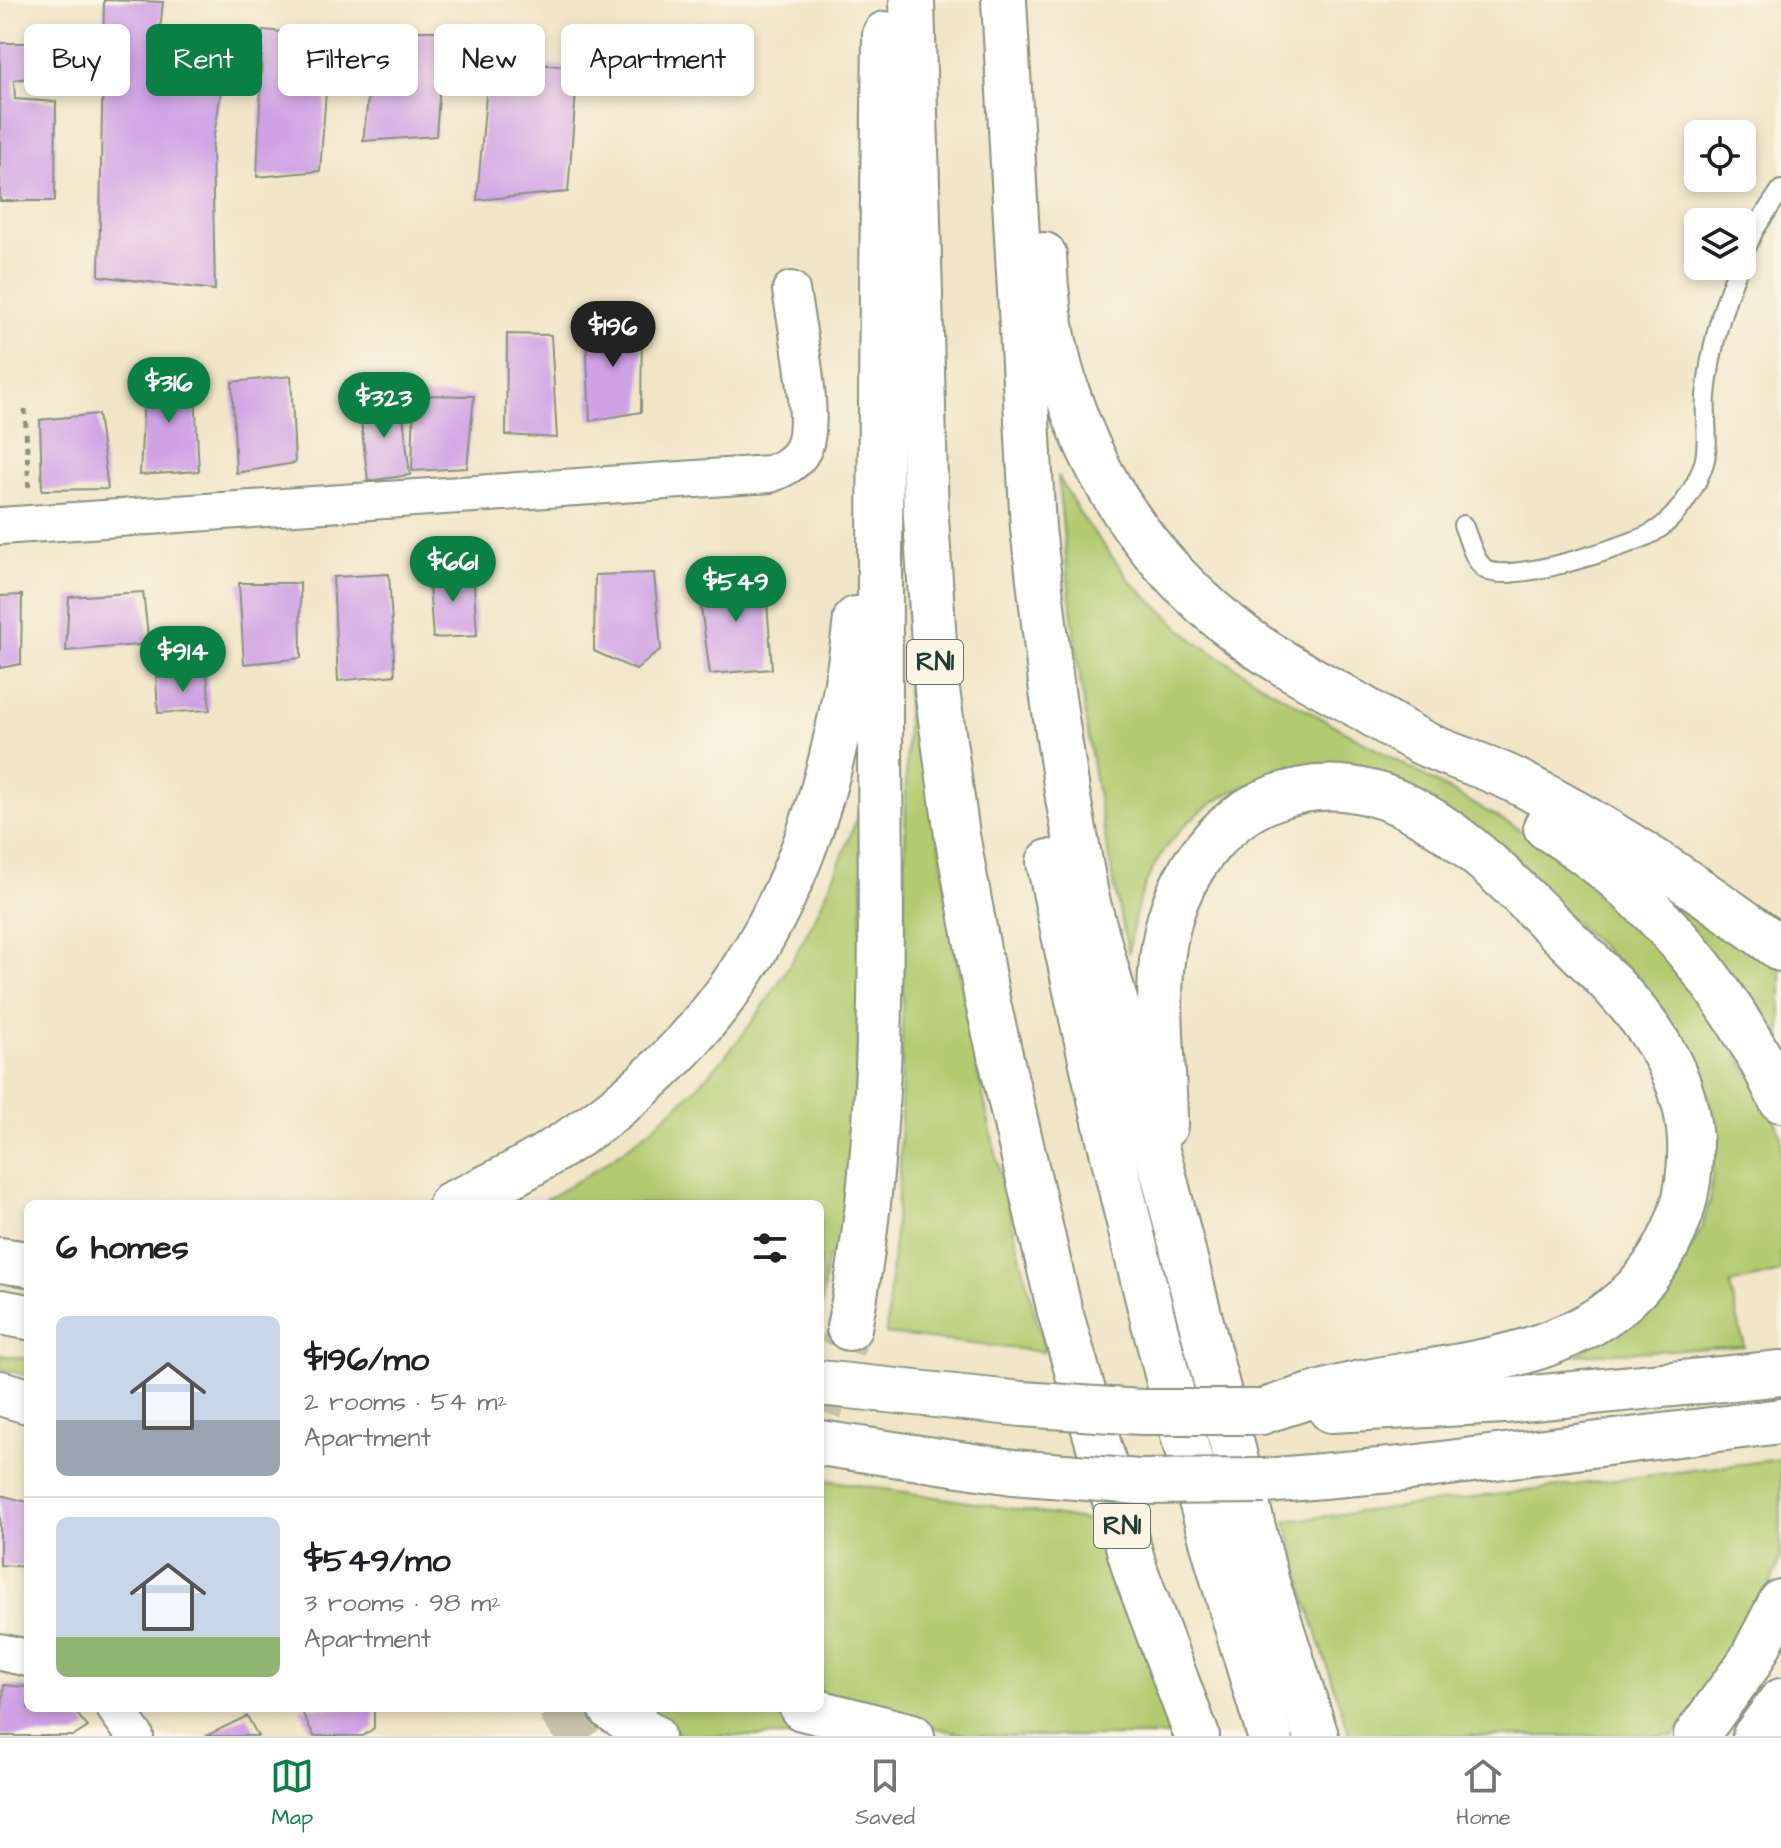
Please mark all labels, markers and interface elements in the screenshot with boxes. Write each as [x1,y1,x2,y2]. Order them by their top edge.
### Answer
chip: Buy [24,24,130,96]
chip: Rent [146,24,262,96]
chip: Filters [278,24,418,96]
chip: New [434,24,545,96]
chip: Apartment [561,24,754,96]
map controls [1684,120,1756,280]
button: locate [1684,120,1756,192]
button: layers [1684,208,1756,280]
pin: $196 [566,301,660,369]
text: $196 [589,309,637,345]
pin: $316 [122,357,216,425]
text: $316 [145,365,193,401]
pin: $323 [337,372,431,440]
text: $323 [356,380,412,416]
pin: $661 [406,536,500,604]
text: $661 [428,544,478,580]
pin: $549 [689,556,783,624]
text: $549 [703,564,769,600]
pin: $914 [136,626,230,694]
text: $914 [158,634,208,670]
road number: RN1 [907,640,963,684]
text: 6 homes [56,1224,189,1272]
icon: filters [748,1226,792,1270]
text: $196/mo [304,1336,429,1384]
icon: home [120,1348,216,1444]
text: 2 rooms · 54 m² [304,1384,507,1420]
text: Apartment [304,1420,431,1456]
road number: RN1 [1094,1504,1150,1548]
text: $549/mo [304,1537,451,1585]
icon: home [120,1549,216,1645]
text: 3 rooms · 98 m² [304,1585,501,1621]
text: Apartment [304,1621,431,1657]
tab: Map [270,1754,314,1833]
tab: Saved [855,1754,915,1833]
tab: Home [1456,1754,1511,1833]

